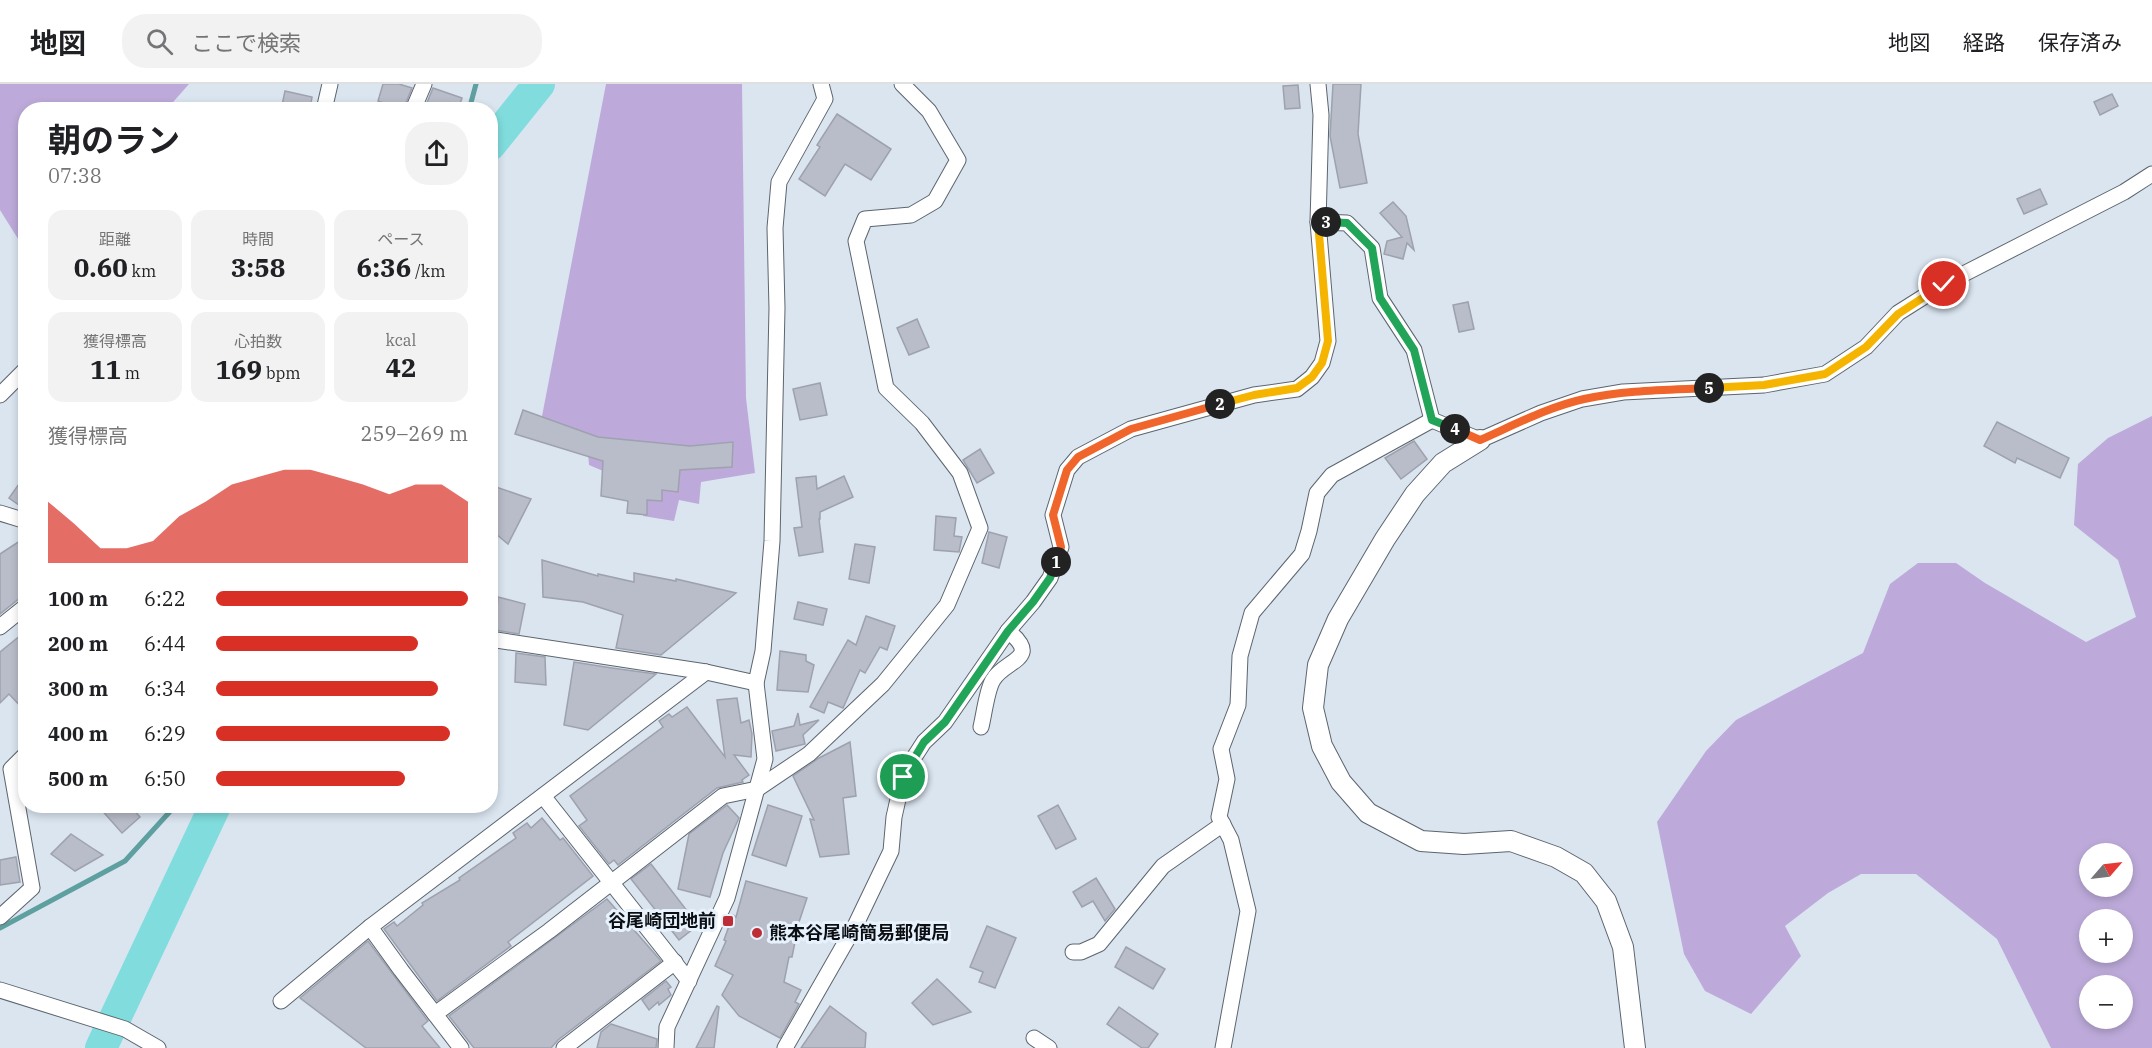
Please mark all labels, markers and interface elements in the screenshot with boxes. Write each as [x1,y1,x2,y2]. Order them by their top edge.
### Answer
search box [122,14,542,68]
text: 地図 [30,24,86,61]
icon: search [143,25,176,58]
text: ここで検索 [191,28,301,57]
text: 地図 [1888,28,1930,56]
text: 経路 [1963,28,2005,56]
text: 保存済み [2038,28,2122,56]
text: 朝のラン [48,118,180,161]
button: share [405,122,468,185]
text: 07:38 [48,162,102,189]
pin: 3 [1311,207,1341,237]
text: 3 [1321,212,1331,232]
text: 距離 [99,229,131,249]
text: 時間 [242,229,274,249]
text: ペース [377,229,425,249]
text: 0.60 [74,250,128,284]
text: 3:58 [231,250,285,284]
text: 6:36 [357,250,411,284]
pin [1918,258,1969,309]
text: km [128,261,156,281]
text: /km [411,261,445,281]
icon: check [1927,267,1960,300]
text: kcal [386,330,416,350]
text: 獲得標高 [83,331,147,351]
text: 心拍数 [234,331,282,351]
text: 42 [385,350,417,384]
text: 11 [90,352,121,386]
text: 169 [215,352,262,386]
text: m [121,363,140,383]
text: bpm [262,363,301,383]
pin: 5 [1694,373,1724,403]
text: 5 [1704,378,1714,398]
pin: 2 [1205,389,1235,419]
text: 2 [1215,394,1225,414]
pin: 4 [1440,414,1470,444]
text: 4 [1450,419,1460,439]
text: 259–269 m [361,420,468,447]
text: 獲得標高 [48,422,128,449]
pin: 1 [1041,547,1071,577]
text: 1 [1051,552,1061,572]
text: 100 m [48,585,108,612]
text: 6:22 [144,585,186,612]
text: 200 m [48,630,108,657]
text: 6:44 [144,630,186,657]
text: 300 m [48,675,108,702]
text: 6:34 [144,675,186,702]
text: 400 m [48,720,108,747]
text: 6:29 [144,720,186,747]
pin [877,751,928,802]
icon: arrive [886,760,919,793]
text: 500 m [48,765,108,792]
text: 6:50 [144,765,186,792]
north arrow [2079,843,2133,897]
map controls [2079,843,2133,1029]
place label: 谷尾崎団地前 [608,909,716,932]
button: + [2079,909,2133,963]
marker: 谷尾崎団地前 [721,914,735,928]
place label: 熊本谷尾崎簡易郵便局 [769,921,949,944]
marker: 熊本谷尾崎簡易郵便局 [750,926,764,940]
button: − [2079,975,2133,1029]

